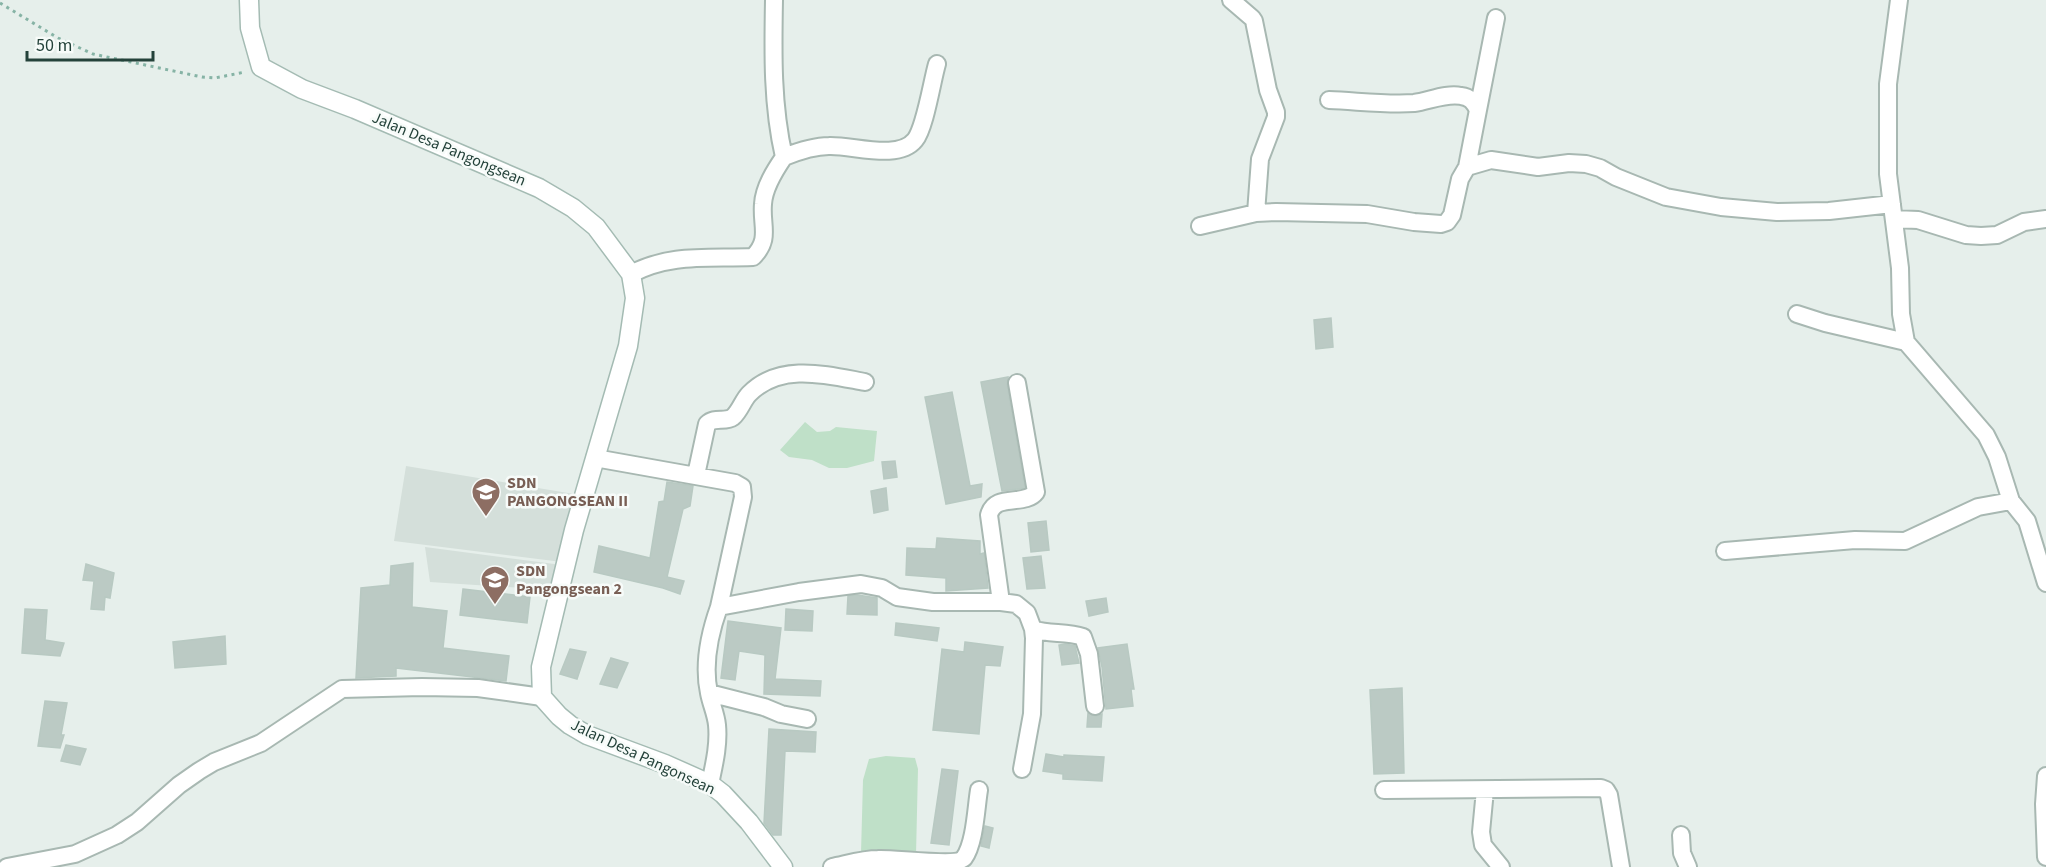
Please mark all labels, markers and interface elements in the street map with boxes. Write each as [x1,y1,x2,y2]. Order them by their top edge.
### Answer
scale bar [27,24,153,62]
text: 50 m [36,33,72,58]
street label: Jalan Desa Pangongsean [369,107,529,191]
place label: SDN PANGONGSEAN II [507,472,628,512]
school or university icon: SDN PANGONGSEAN II [470,476,502,518]
place label: SDN Pangongsean 2 [516,560,622,600]
school or university icon: SDN Pangongsean 2 [479,564,511,606]
street label: Jalan Desa Pangonsean [567,714,719,800]

